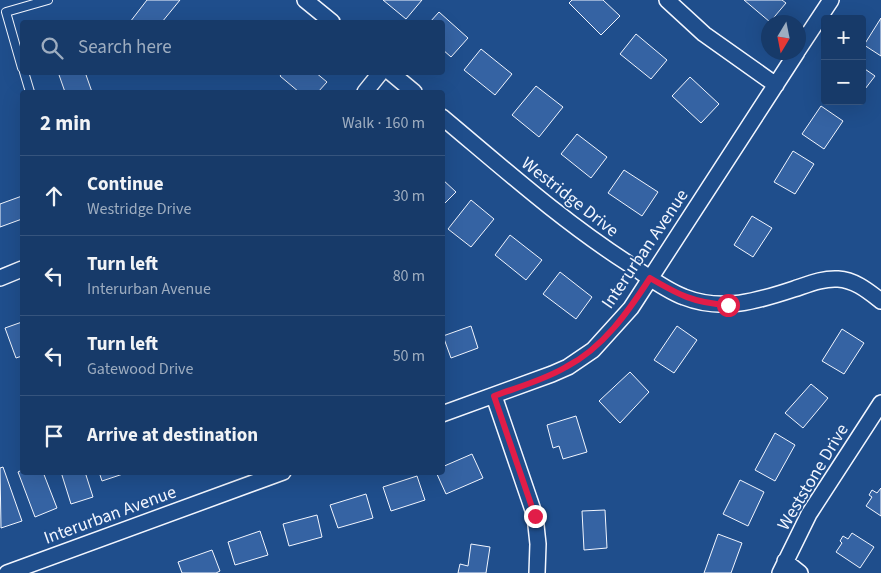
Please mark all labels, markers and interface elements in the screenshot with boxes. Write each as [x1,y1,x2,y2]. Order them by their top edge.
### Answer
north arrow [761,15,806,60]
map controls [821,15,866,105]
button: + [821,15,866,60]
search box [20,20,445,75]
icon: search [38,34,66,62]
text: Search here [78,34,172,61]
button: − [821,60,866,105]
text: 2 min [40,108,91,138]
text: Walk · 160 m [342,112,425,134]
street label: Westridge Drive [516,151,624,243]
text: Continue [87,171,164,198]
icon: ahead [40,182,68,210]
street label: Interurban Avenue [596,184,694,314]
text: 30 m [393,185,425,207]
text: Westridge Drive [87,198,191,220]
text: Turn left [87,251,158,278]
icon: left [40,262,68,290]
text: 80 m [393,265,425,287]
text: Interurban Avenue [87,278,211,300]
route start [717,294,740,317]
text: Turn left [87,331,158,358]
icon: left [40,342,68,370]
text: 50 m [393,345,425,367]
text: Gatewood Drive [87,358,193,380]
street label: Weststone Drive [771,419,855,535]
icon: arrive [40,422,68,450]
text: Arrive at destination [87,422,258,449]
street label: Interurban Avenue [40,479,180,551]
route end [524,505,547,528]

